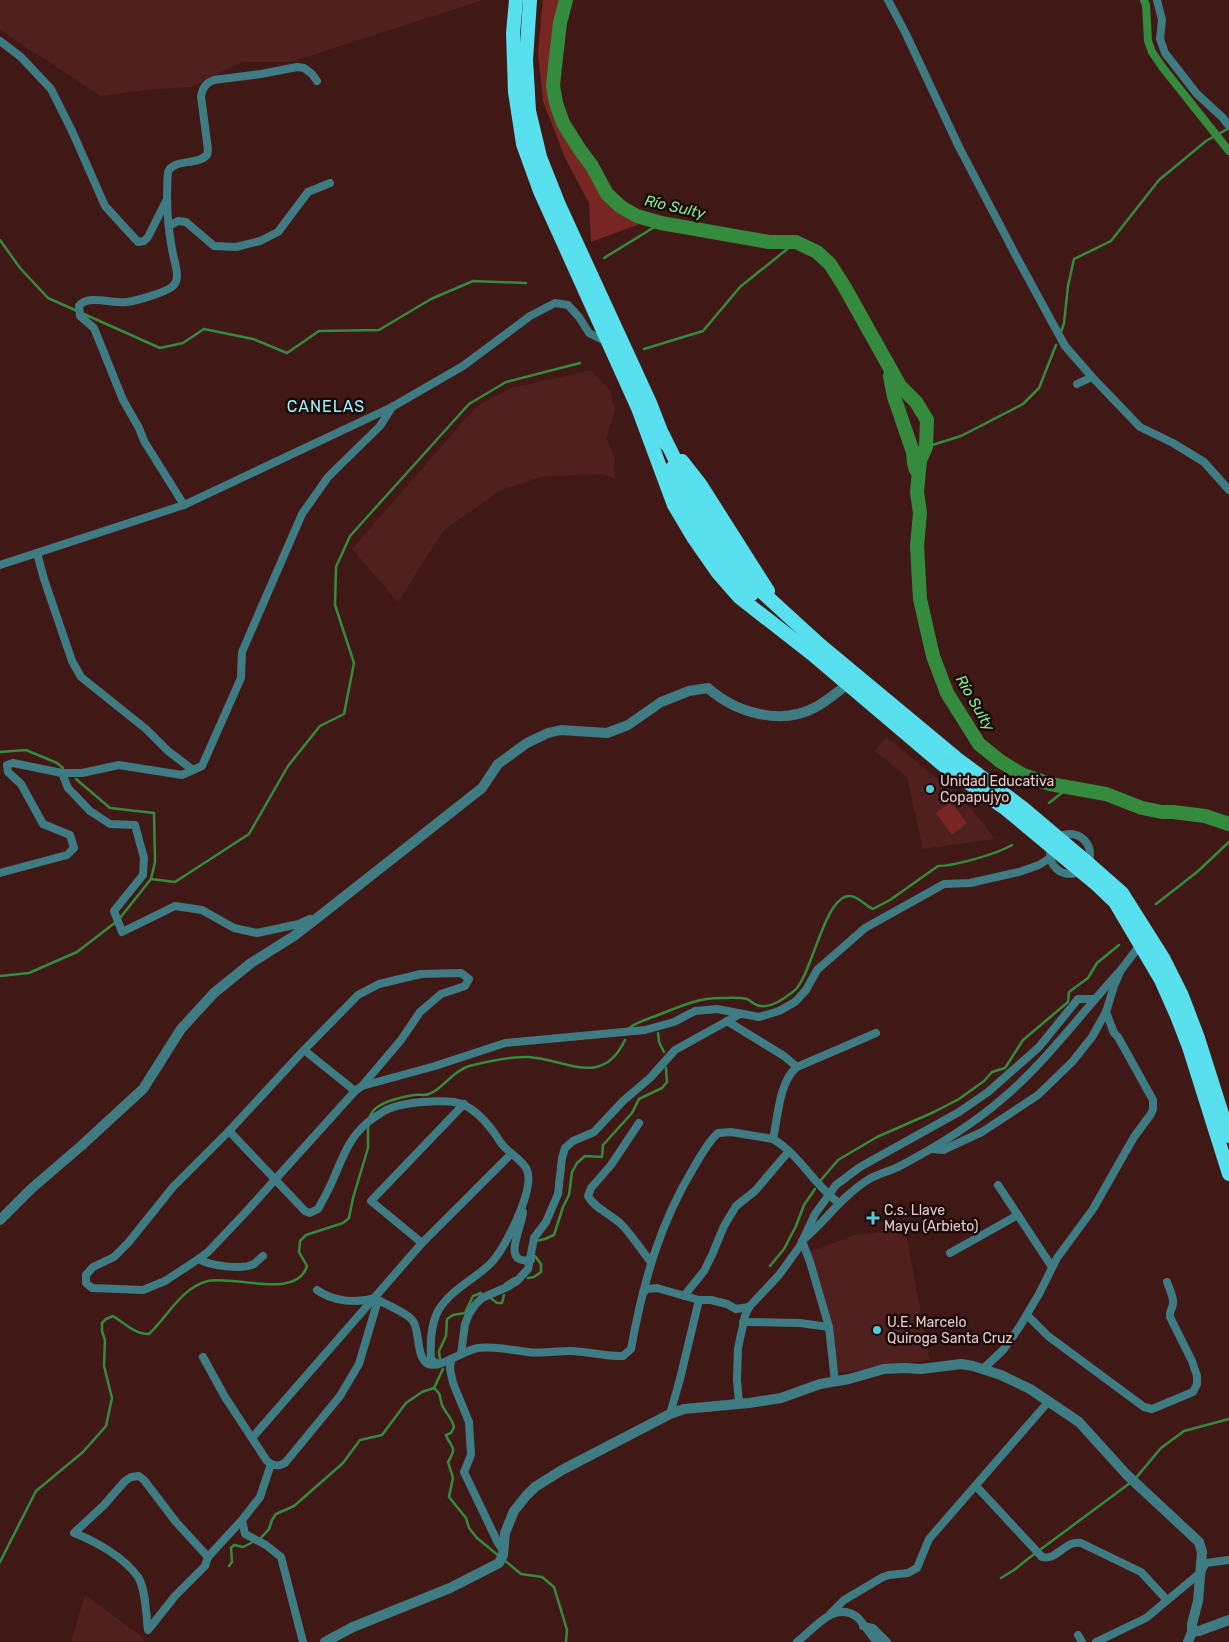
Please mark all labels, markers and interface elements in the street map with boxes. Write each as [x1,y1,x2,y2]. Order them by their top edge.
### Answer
water label: Río Sulty [643,191,708,223]
district label: CANELAS [287,397,365,416]
water label: Río Sulty [952,672,999,735]
place label: Unidad Educativa Copapujyo [940,773,1054,806]
marker: Unidad Educativa Copapujyo [924,783,936,795]
place label: C.s. Llave Mayu (Arbieto) [884,1202,978,1235]
marker: C.s. Llave Mayu (Arbieto) [866,1211,880,1225]
place label: U.E. Marcelo Quiroga Santa Cruz [887,1314,1013,1347]
marker: U.E. Marcelo Quiroga Santa Cruz [871,1324,883,1336]

